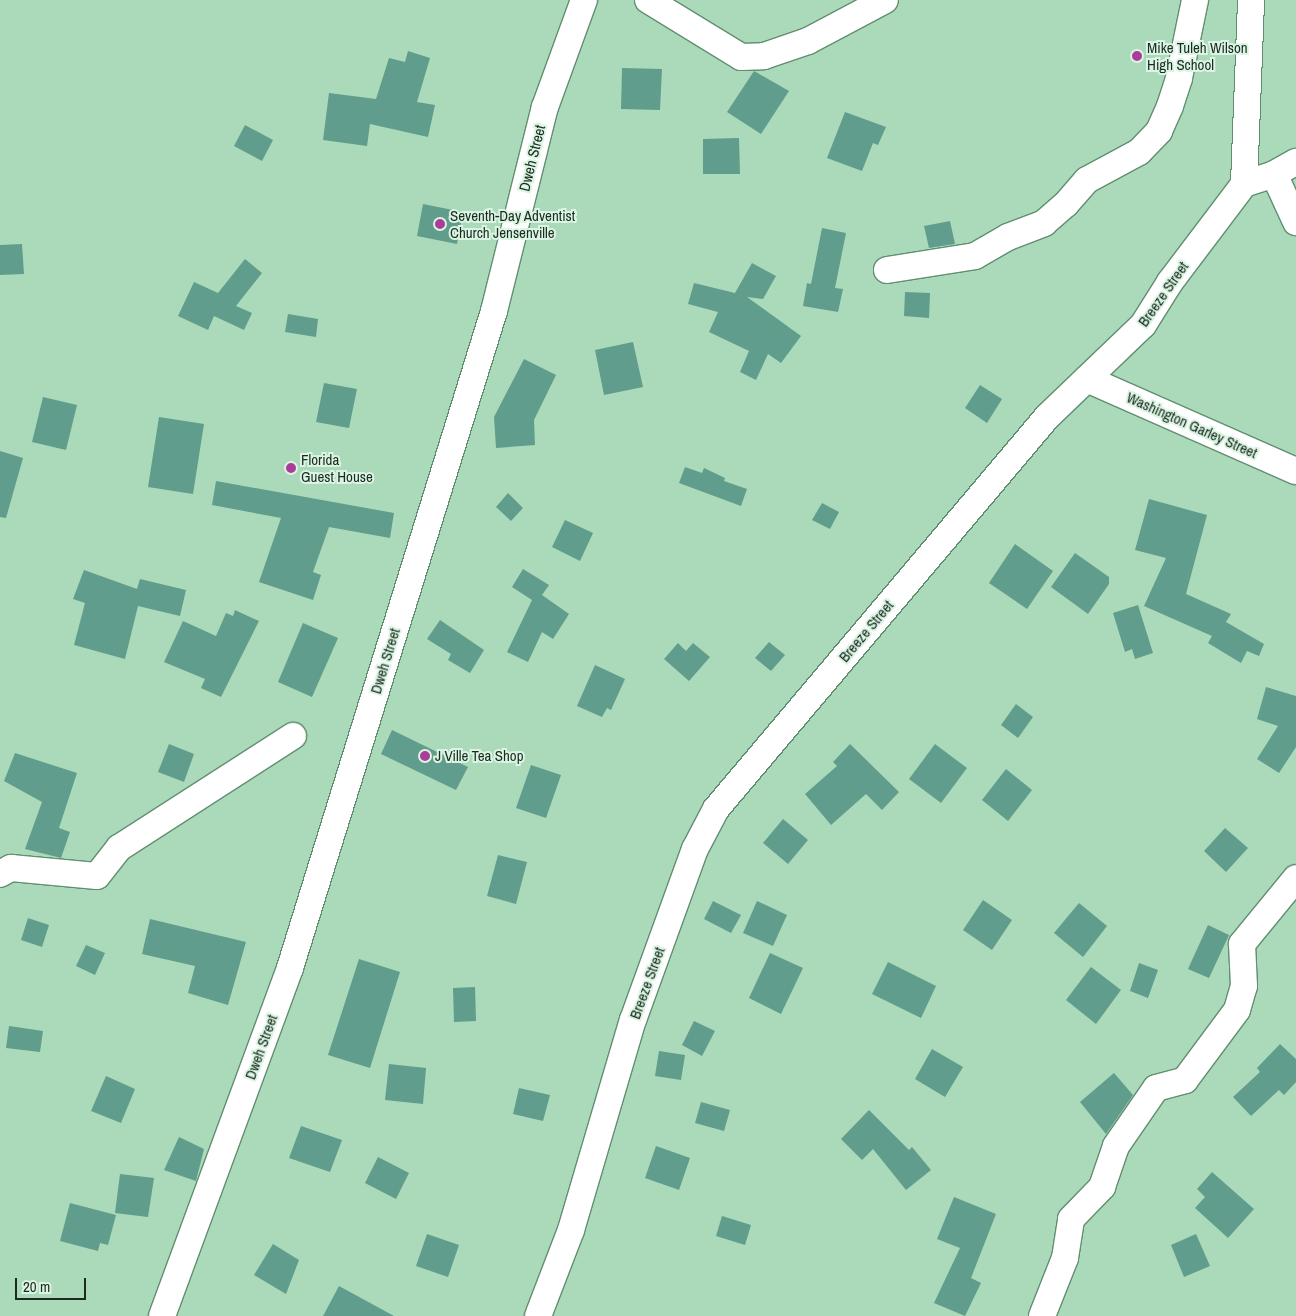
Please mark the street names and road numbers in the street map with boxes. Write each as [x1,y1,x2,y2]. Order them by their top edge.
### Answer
street label: Dweh Street [515,123,549,193]
street label: Breeze Street [1134,258,1192,330]
street label: Washington Garley Street [1124,388,1260,462]
street label: Breeze Street [835,596,897,666]
street label: Dweh Street [366,626,404,696]
street label: Breeze Street [626,945,668,1021]
street label: Dweh Street [241,1012,281,1082]

